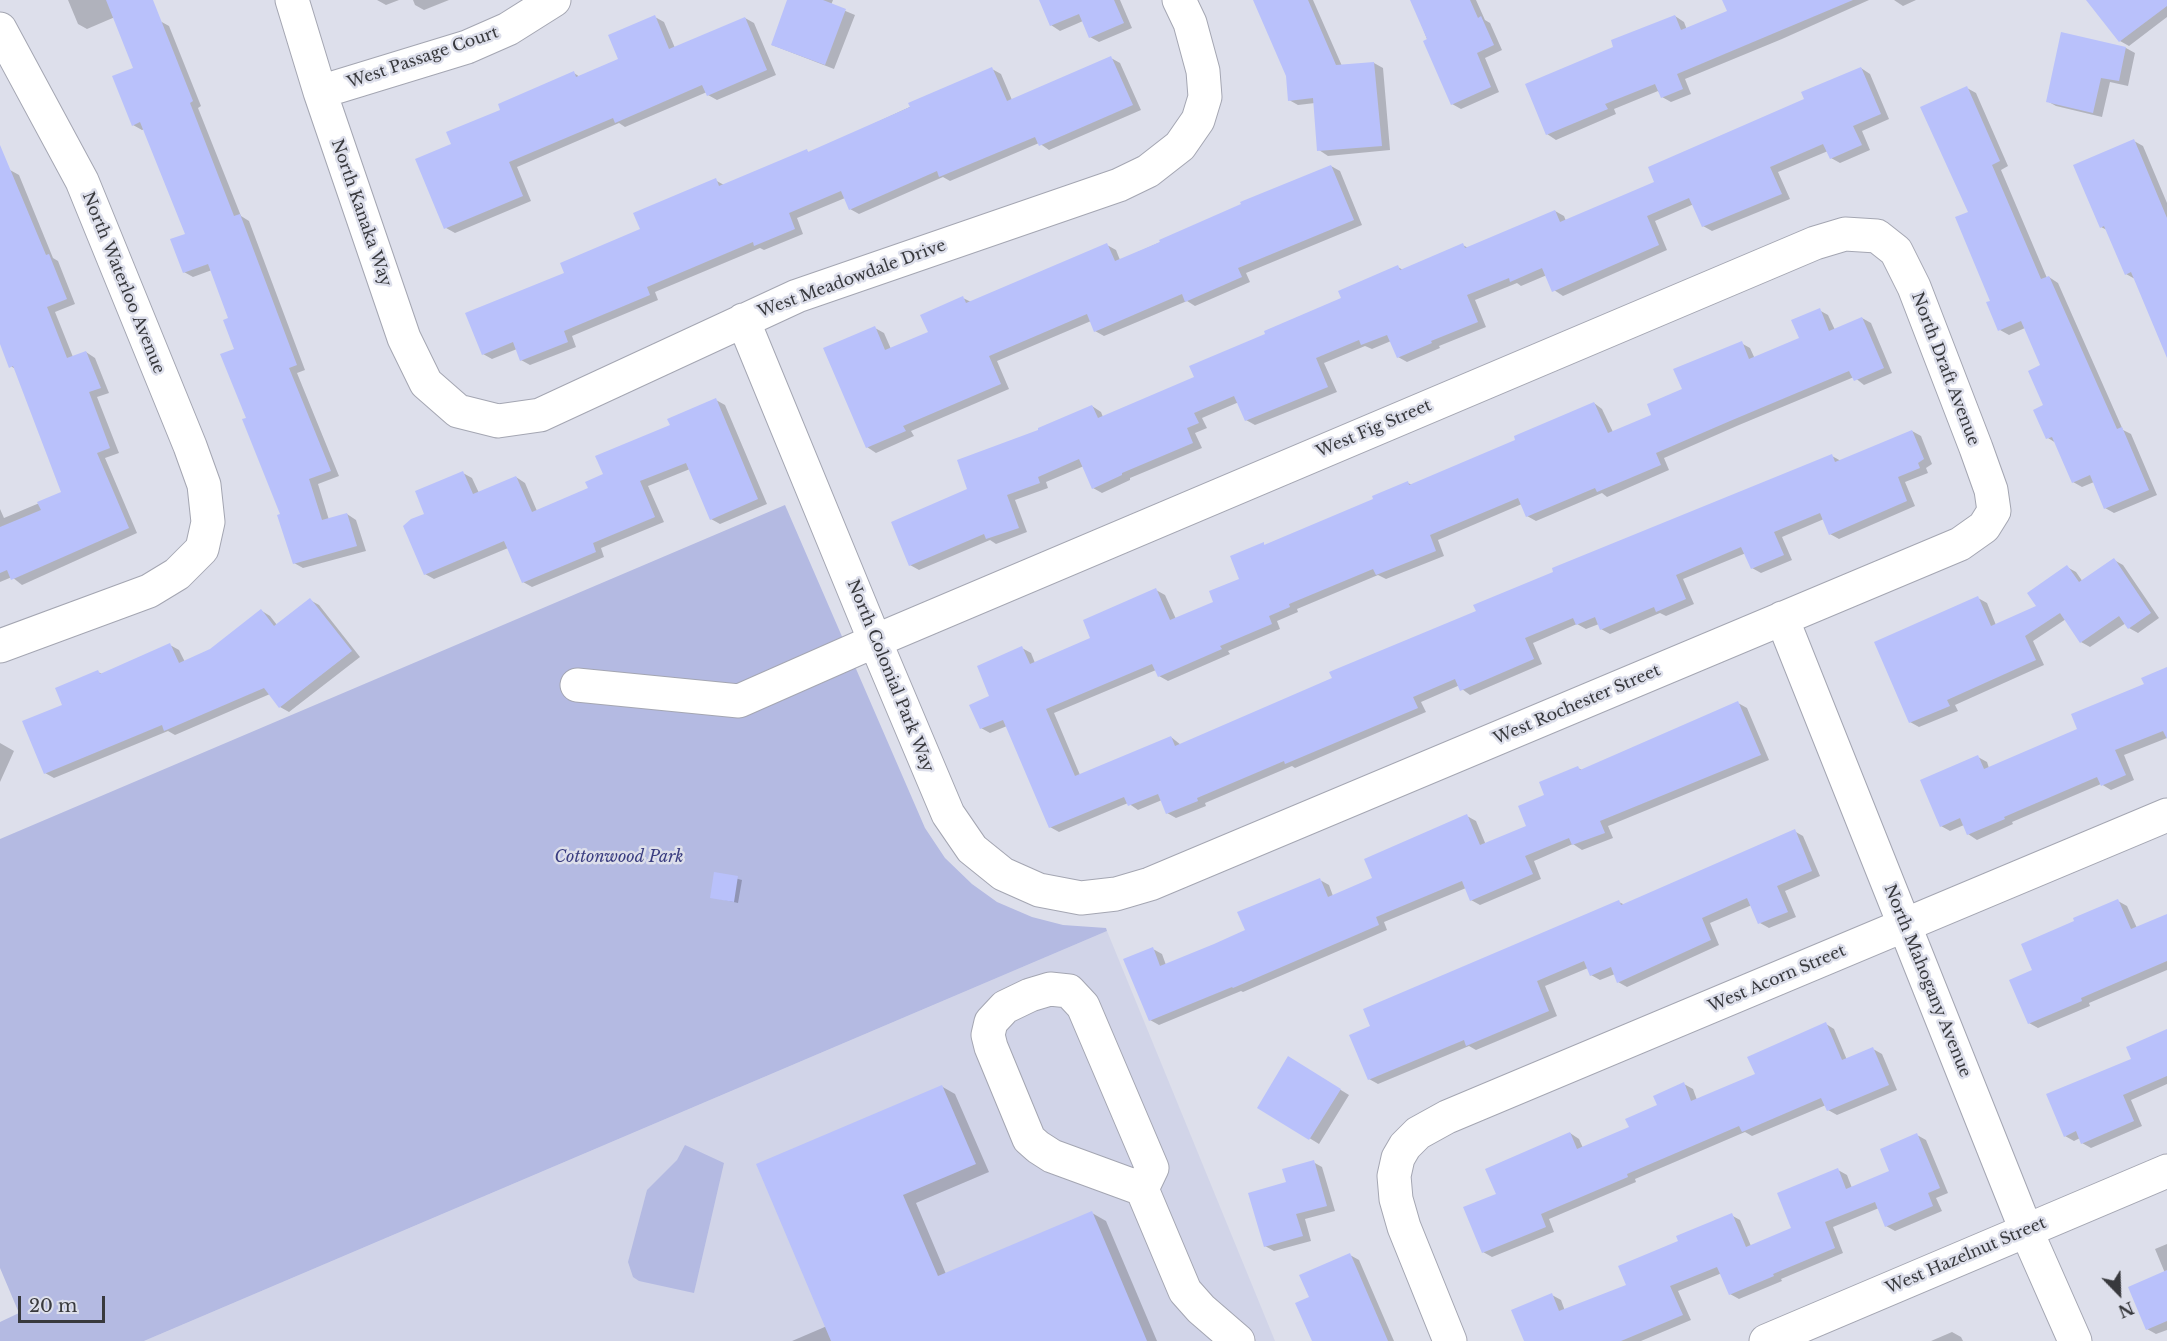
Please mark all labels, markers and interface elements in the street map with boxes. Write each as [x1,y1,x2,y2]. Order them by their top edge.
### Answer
street label: West Passage Court [345,23,501,93]
street label: North Kanaka Way [327,137,395,289]
street label: North Waterloo Avenue [78,189,168,377]
street label: West Meadowdale Drive [755,236,949,322]
street label: North Draft Avenue [1907,290,1983,448]
street label: West Fig Street [1314,396,1434,462]
street label: North Colonial Park Way [843,577,937,775]
street label: West Rochester Street [1491,661,1663,749]
park label: Cottonwood Park [554,847,684,867]
street label: North Mahogany Avenue [1879,882,1975,1080]
street label: West Acorn Street [1706,941,1848,1017]
street label: West Hazelnut Street [1883,1214,2049,1298]
north arrow [2089,1263,2149,1323]
scale bar [21,1284,108,1322]
text: 20 m [29,1295,77,1317]
text: N [2115,1297,2137,1322]

